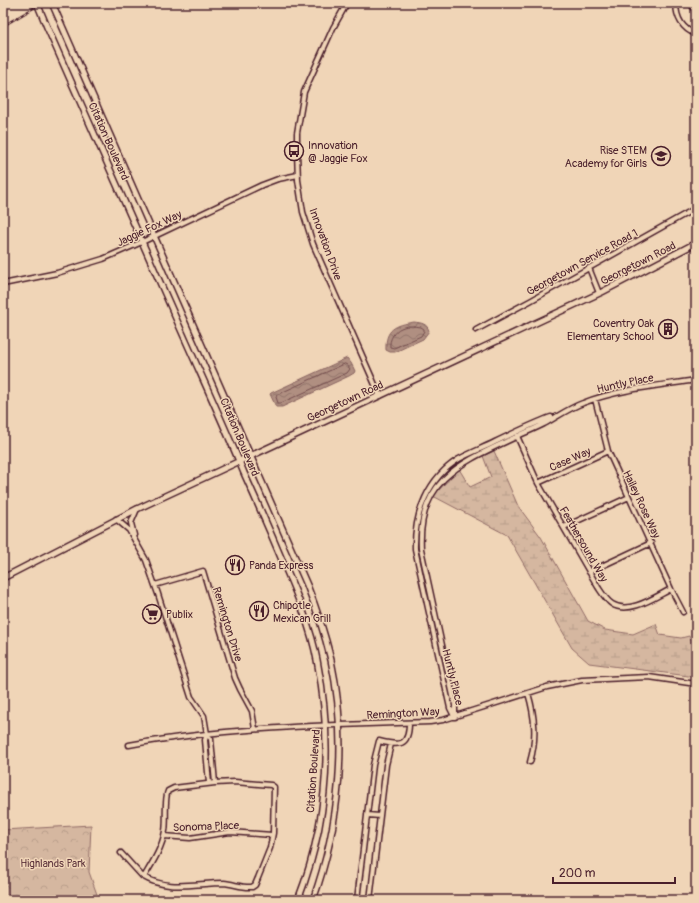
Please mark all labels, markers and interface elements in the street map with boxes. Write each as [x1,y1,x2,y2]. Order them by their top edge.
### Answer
street label: Citation Boulevard [86,100,131,182]
place label: Innovation @ Jaggie Fox [308,139,368,165]
bus stop icon: Innovation @ Jaggie Fox [283,140,305,162]
place label: Rise STEM Academy for Girls [565,144,647,170]
school or university icon: Rise STEM Academy for Girls [650,145,672,167]
street label: Innovation Drive [306,206,345,283]
street label: Jaggie Fox Way [115,208,184,249]
street label: Georgetown Service Road 1 [524,226,640,298]
street label: Georgetown Road [598,239,678,288]
place label: Coventry Oak Elementary School [567,317,654,343]
building icon: Coventry Oak Elementary School [657,318,679,340]
street label: Huntly Place [596,371,655,396]
street label: Georgetown Road [305,378,385,425]
street label: Citation Boulevard [217,396,262,478]
street label: Case Way [548,444,593,474]
street label: Hailey Rose Way [620,468,663,540]
street label: Feathersound Way [557,504,611,585]
restaurant icon: Panda Express [224,554,246,576]
place label: Panda Express [249,559,313,572]
street label: Remington Drive [210,585,245,664]
place label: Chipotle Mexican Grill [273,599,331,625]
restaurant icon: Chipotle Mexican Grill [248,600,270,622]
supermarket icon: Publix [141,603,163,625]
place label: Publix [166,608,193,621]
street label: Huntly Place [439,648,466,707]
street label: Remington Way [366,705,440,722]
street label: Citation Boulevard [304,729,323,813]
street label: Sonoma Place [173,819,240,834]
park label: Highlands Park [20,857,86,870]
scale bar [553,859,675,885]
text: 200 m [559,866,596,881]

